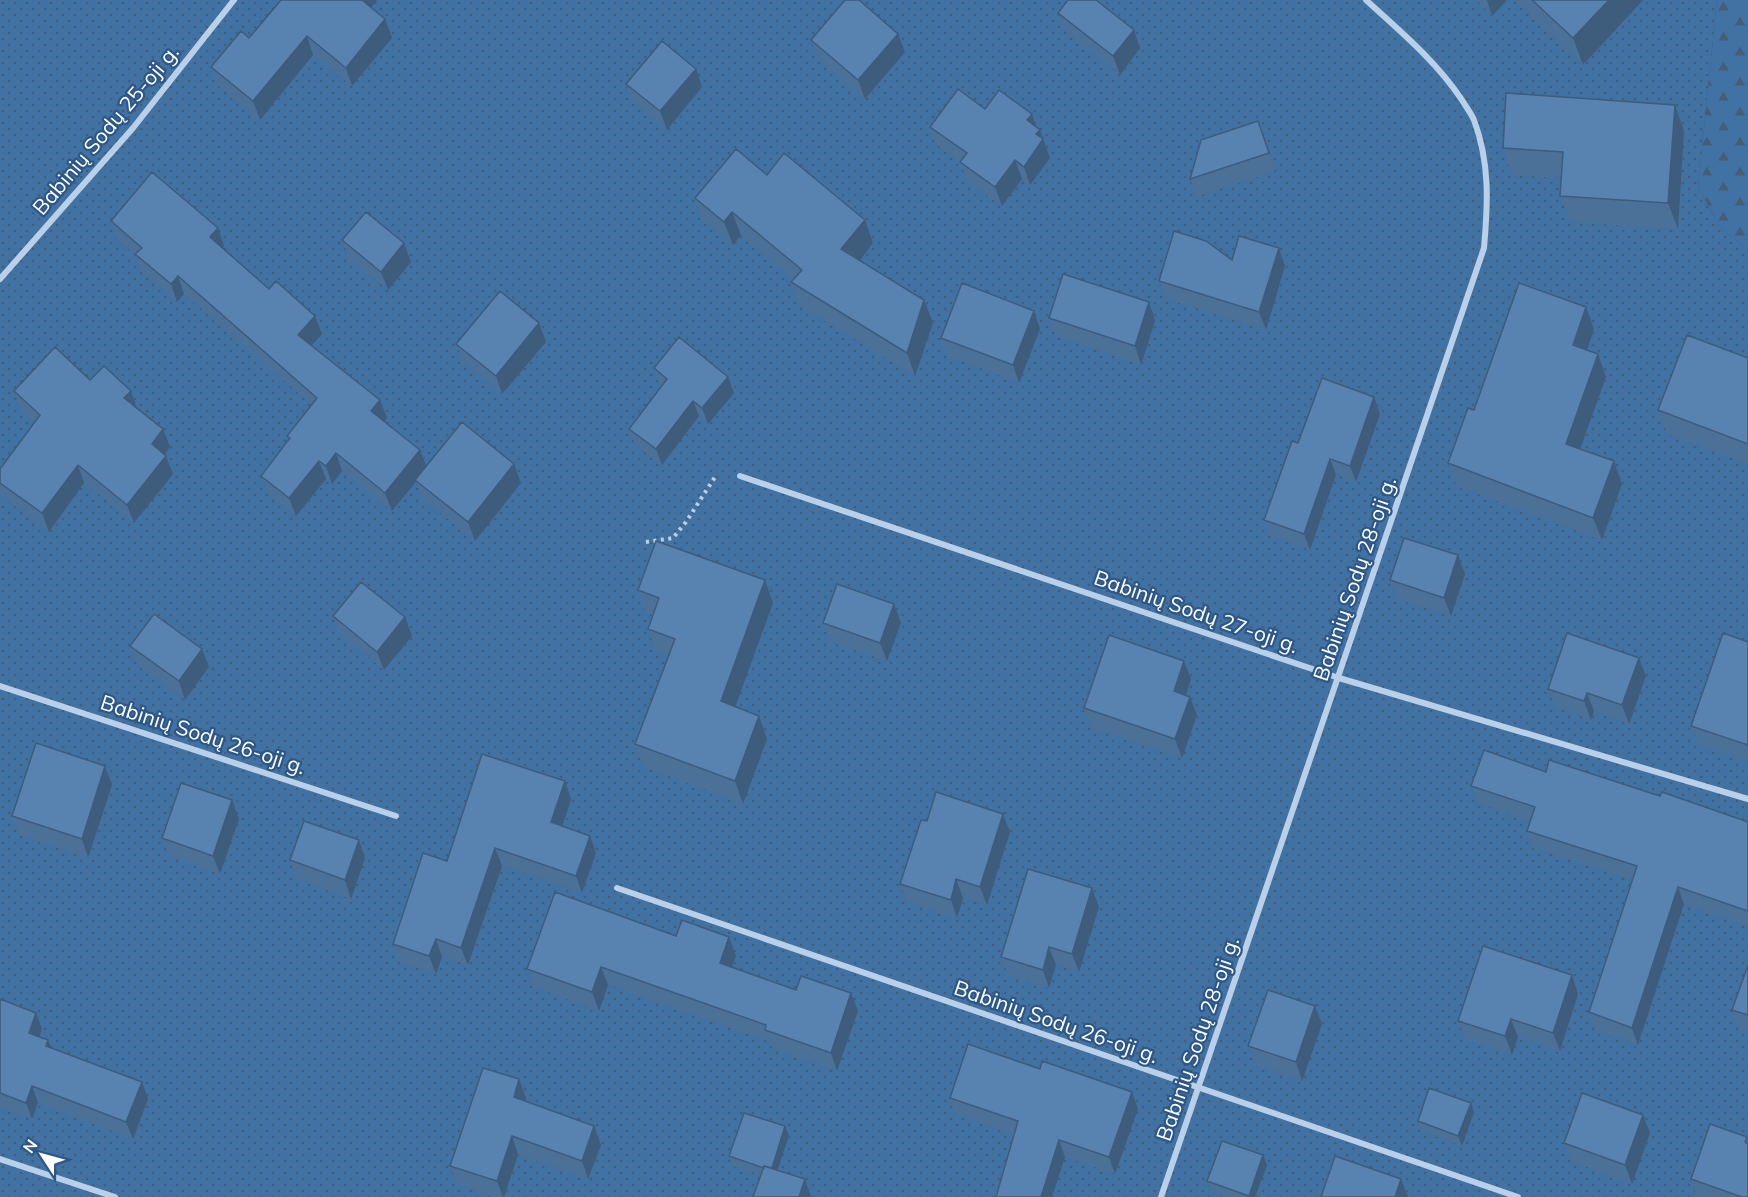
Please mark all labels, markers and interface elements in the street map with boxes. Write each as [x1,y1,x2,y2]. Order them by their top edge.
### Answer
street label: Babinių Sodų 25-oji g. [26,39,184,220]
street label: Babinių Sodų 28-oji g. [1307,473,1401,684]
street label: Babinių Sodų 27-oji g. [1091,564,1302,658]
street label: Babinių Sodų 26-oji g. [97,689,309,779]
street label: Babinių Sodų 28-oji g. [1150,933,1244,1144]
street label: Babinių Sodų 26-oji g. [951,974,1162,1068]
north arrow [12,1125,72,1185]
text: N [18,1135,42,1157]

